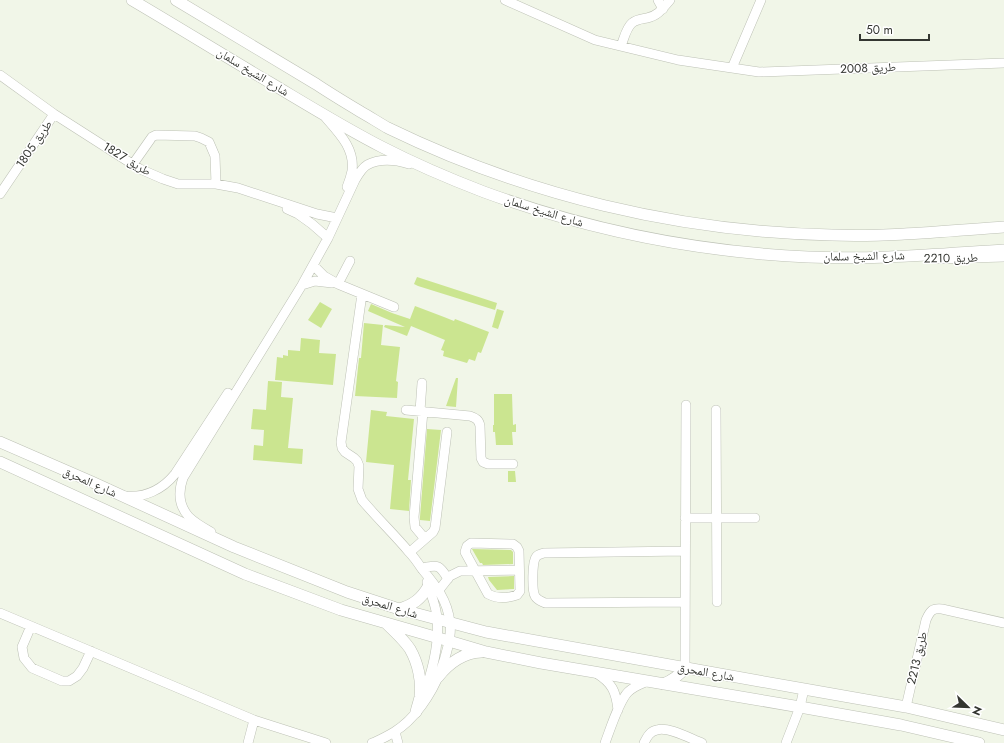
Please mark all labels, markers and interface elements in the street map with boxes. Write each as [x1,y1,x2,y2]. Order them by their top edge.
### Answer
scale bar [860,16,929,42]
text: 50 m [866,21,893,39]
street label: شارع الشيخ سلمان [213,43,293,101]
street label: طريق 2008 [840,58,896,78]
street label: طريق 1805 [11,116,57,171]
street label: طريق 1827 [100,138,155,180]
street label: شارع الشيخ سلمان [502,190,586,232]
street label: شارع الشيخ سلمان [823,246,905,266]
street label: طريق 2210 [924,249,978,267]
street label: شارع المحرق [60,462,120,502]
street label: شارع المحرق [360,589,420,623]
street label: طريق 2213 [902,630,932,686]
street label: شارع المحرق [676,658,736,686]
north arrow [948,687,988,727]
text: N [968,704,986,718]

